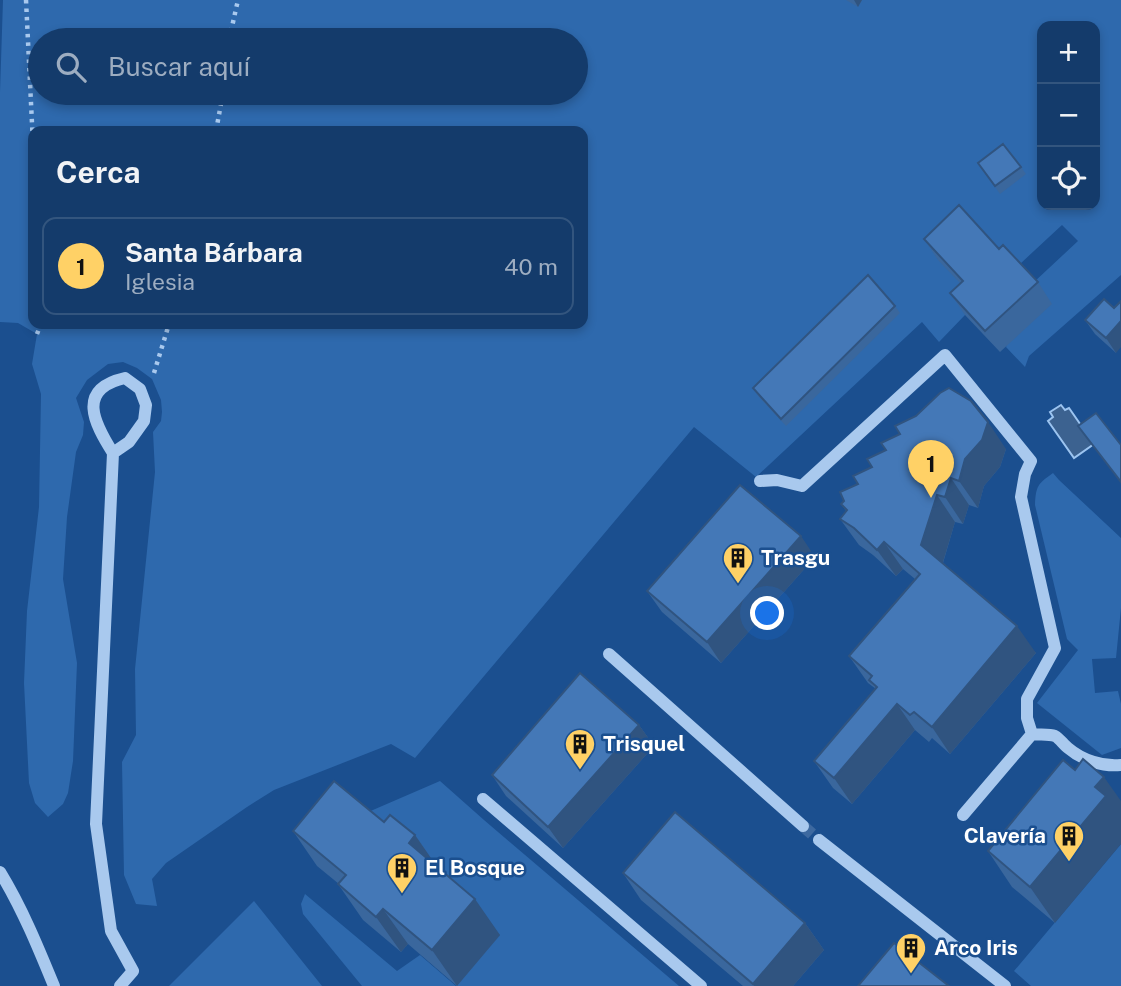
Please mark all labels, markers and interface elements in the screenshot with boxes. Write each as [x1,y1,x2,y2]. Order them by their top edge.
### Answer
map controls [1037,21,1100,210]
button: + [1037,21,1100,84]
search box [28,28,588,105]
icon: search [52,48,90,86]
text: Buscar aquí [108,51,250,82]
button: − [1037,84,1100,147]
button: locate [1037,147,1100,210]
text: Cerca [56,154,141,190]
text: Santa Bárbara [125,237,303,268]
text: 1 [76,253,86,280]
text: 40 m [504,253,558,280]
text: Iglesia [125,268,195,295]
pin: 1 [908,440,954,498]
building icon: Trasgu [721,541,755,585]
place label: Trasgu [761,545,830,570]
your location [750,596,784,630]
building icon: Trisquel [563,727,597,771]
place label: Trisquel [603,731,685,756]
building icon: Clavería [1052,819,1086,863]
place label: Clavería [964,823,1046,848]
building icon: El Bosque [385,851,419,895]
place label: El Bosque [425,855,525,880]
building icon: Arco Iris [894,931,928,975]
place label: Arco Iris [934,935,1018,960]

